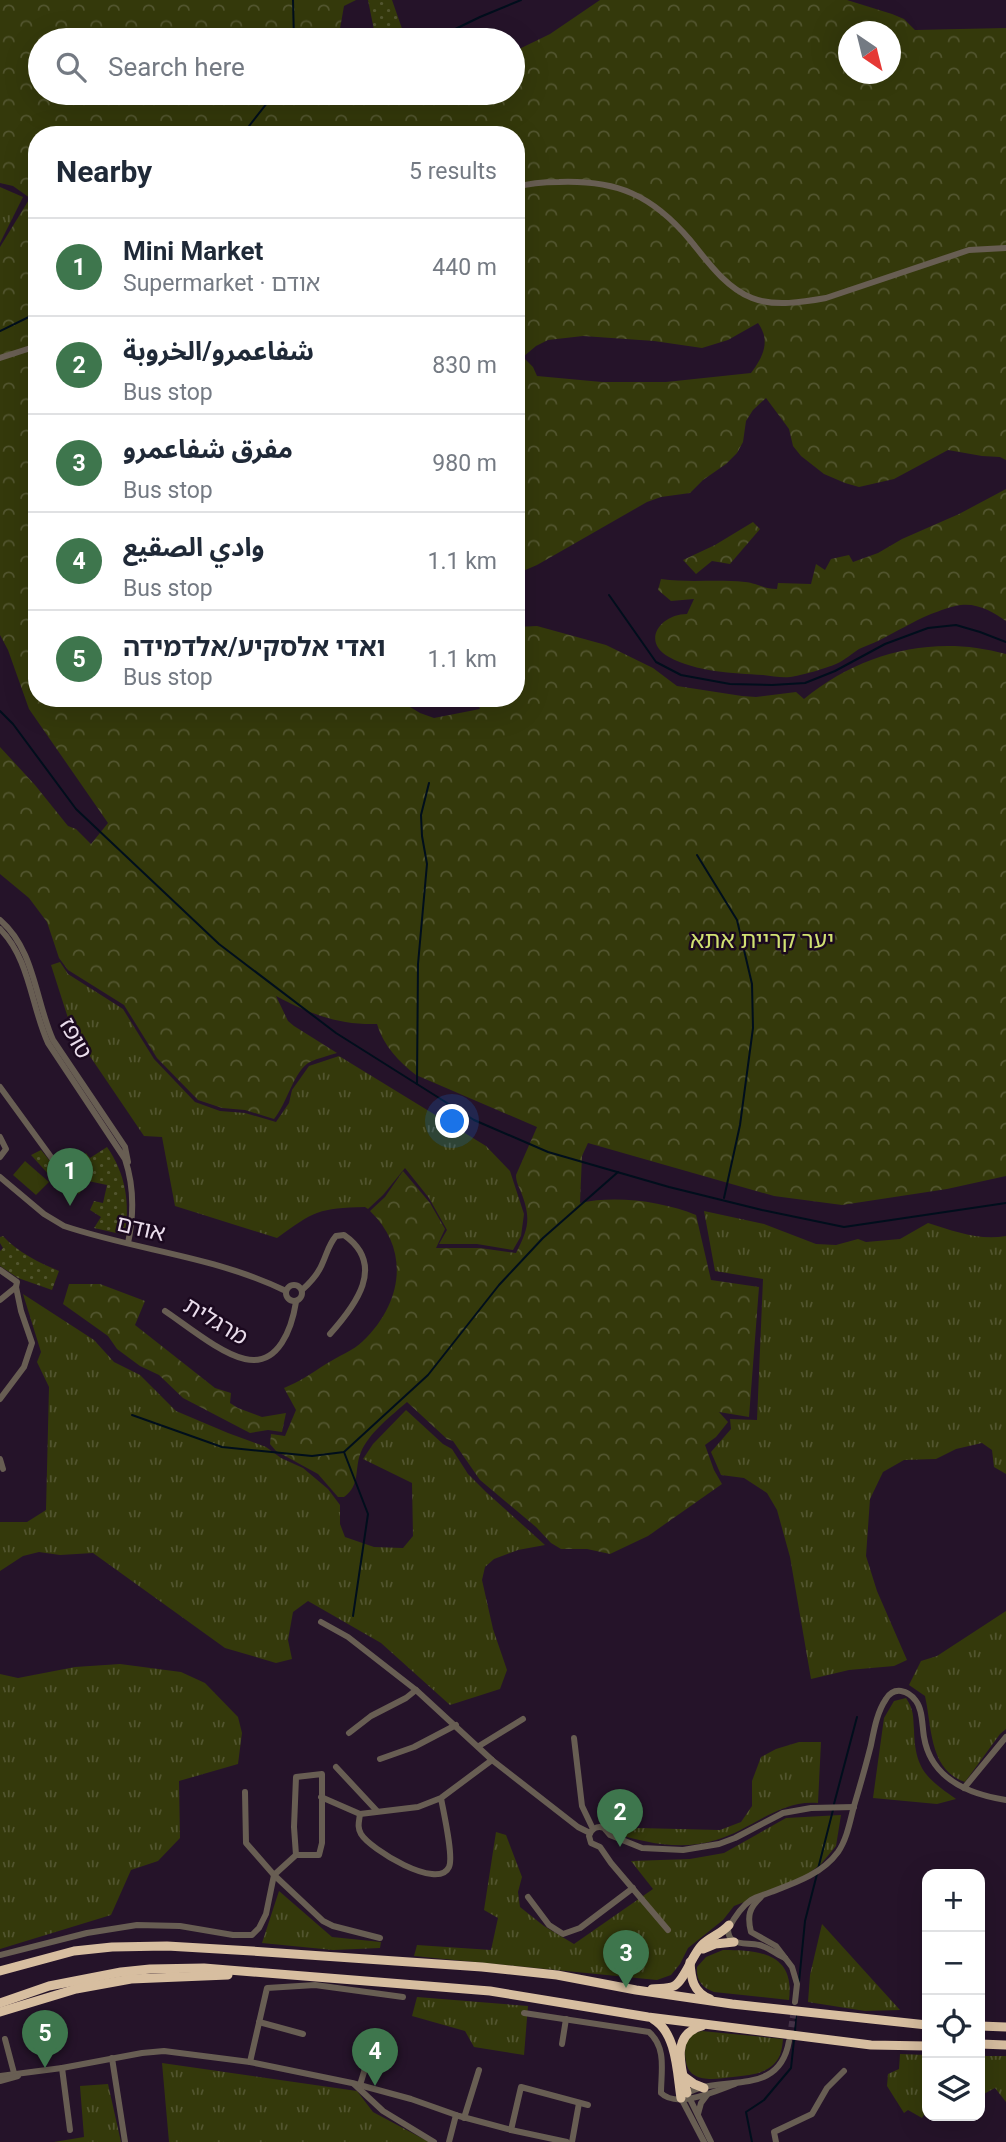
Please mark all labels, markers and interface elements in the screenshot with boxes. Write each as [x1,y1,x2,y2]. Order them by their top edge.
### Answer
north arrow [838,21,901,84]
search box [28,28,525,105]
icon: search [52,48,90,86]
text: Search here [108,52,245,82]
text: Nearby [56,154,152,189]
text: 5 results [409,158,497,185]
text: Mini Market [123,236,263,266]
text: 1 [72,254,86,281]
text: 440 m [432,254,497,281]
text: Supermarket · אודם [123,270,320,297]
text: شفاعمرو/الخروبة [123,336,314,366]
text: 2 [72,352,86,379]
text: 830 m [432,352,497,379]
text: Bus stop [123,379,213,406]
text: مفرق شفاعمرو [123,434,293,464]
text: 3 [72,450,86,477]
text: 980 m [432,450,497,477]
text: Bus stop [123,477,213,504]
text: وادي الصقيع [123,532,264,562]
text: 4 [72,548,86,575]
text: 1.1 km [428,548,497,575]
text: Bus stop [123,575,213,602]
text: ואדי אלסקיע/אלדמידה [123,632,385,662]
text: 5 [72,646,86,673]
text: 1.1 km [428,646,497,673]
text: Bus stop [123,664,213,691]
park label: יער קריית אתא [690,927,834,954]
street label: טופז [53,1013,98,1063]
your location [435,1104,469,1138]
pin: 1 [47,1148,93,1206]
street label: אודם [114,1210,168,1247]
street label: מרגלית [179,1292,252,1351]
pin: 2 [597,1789,643,1847]
map controls [922,1869,985,2121]
button: + [922,1869,985,1932]
pin: 3 [603,1930,649,1988]
button: − [922,1932,985,1995]
button: locate [922,1995,985,2058]
pin: 5 [22,2010,68,2068]
pin: 4 [352,2028,398,2086]
button: layers [922,2058,985,2121]

